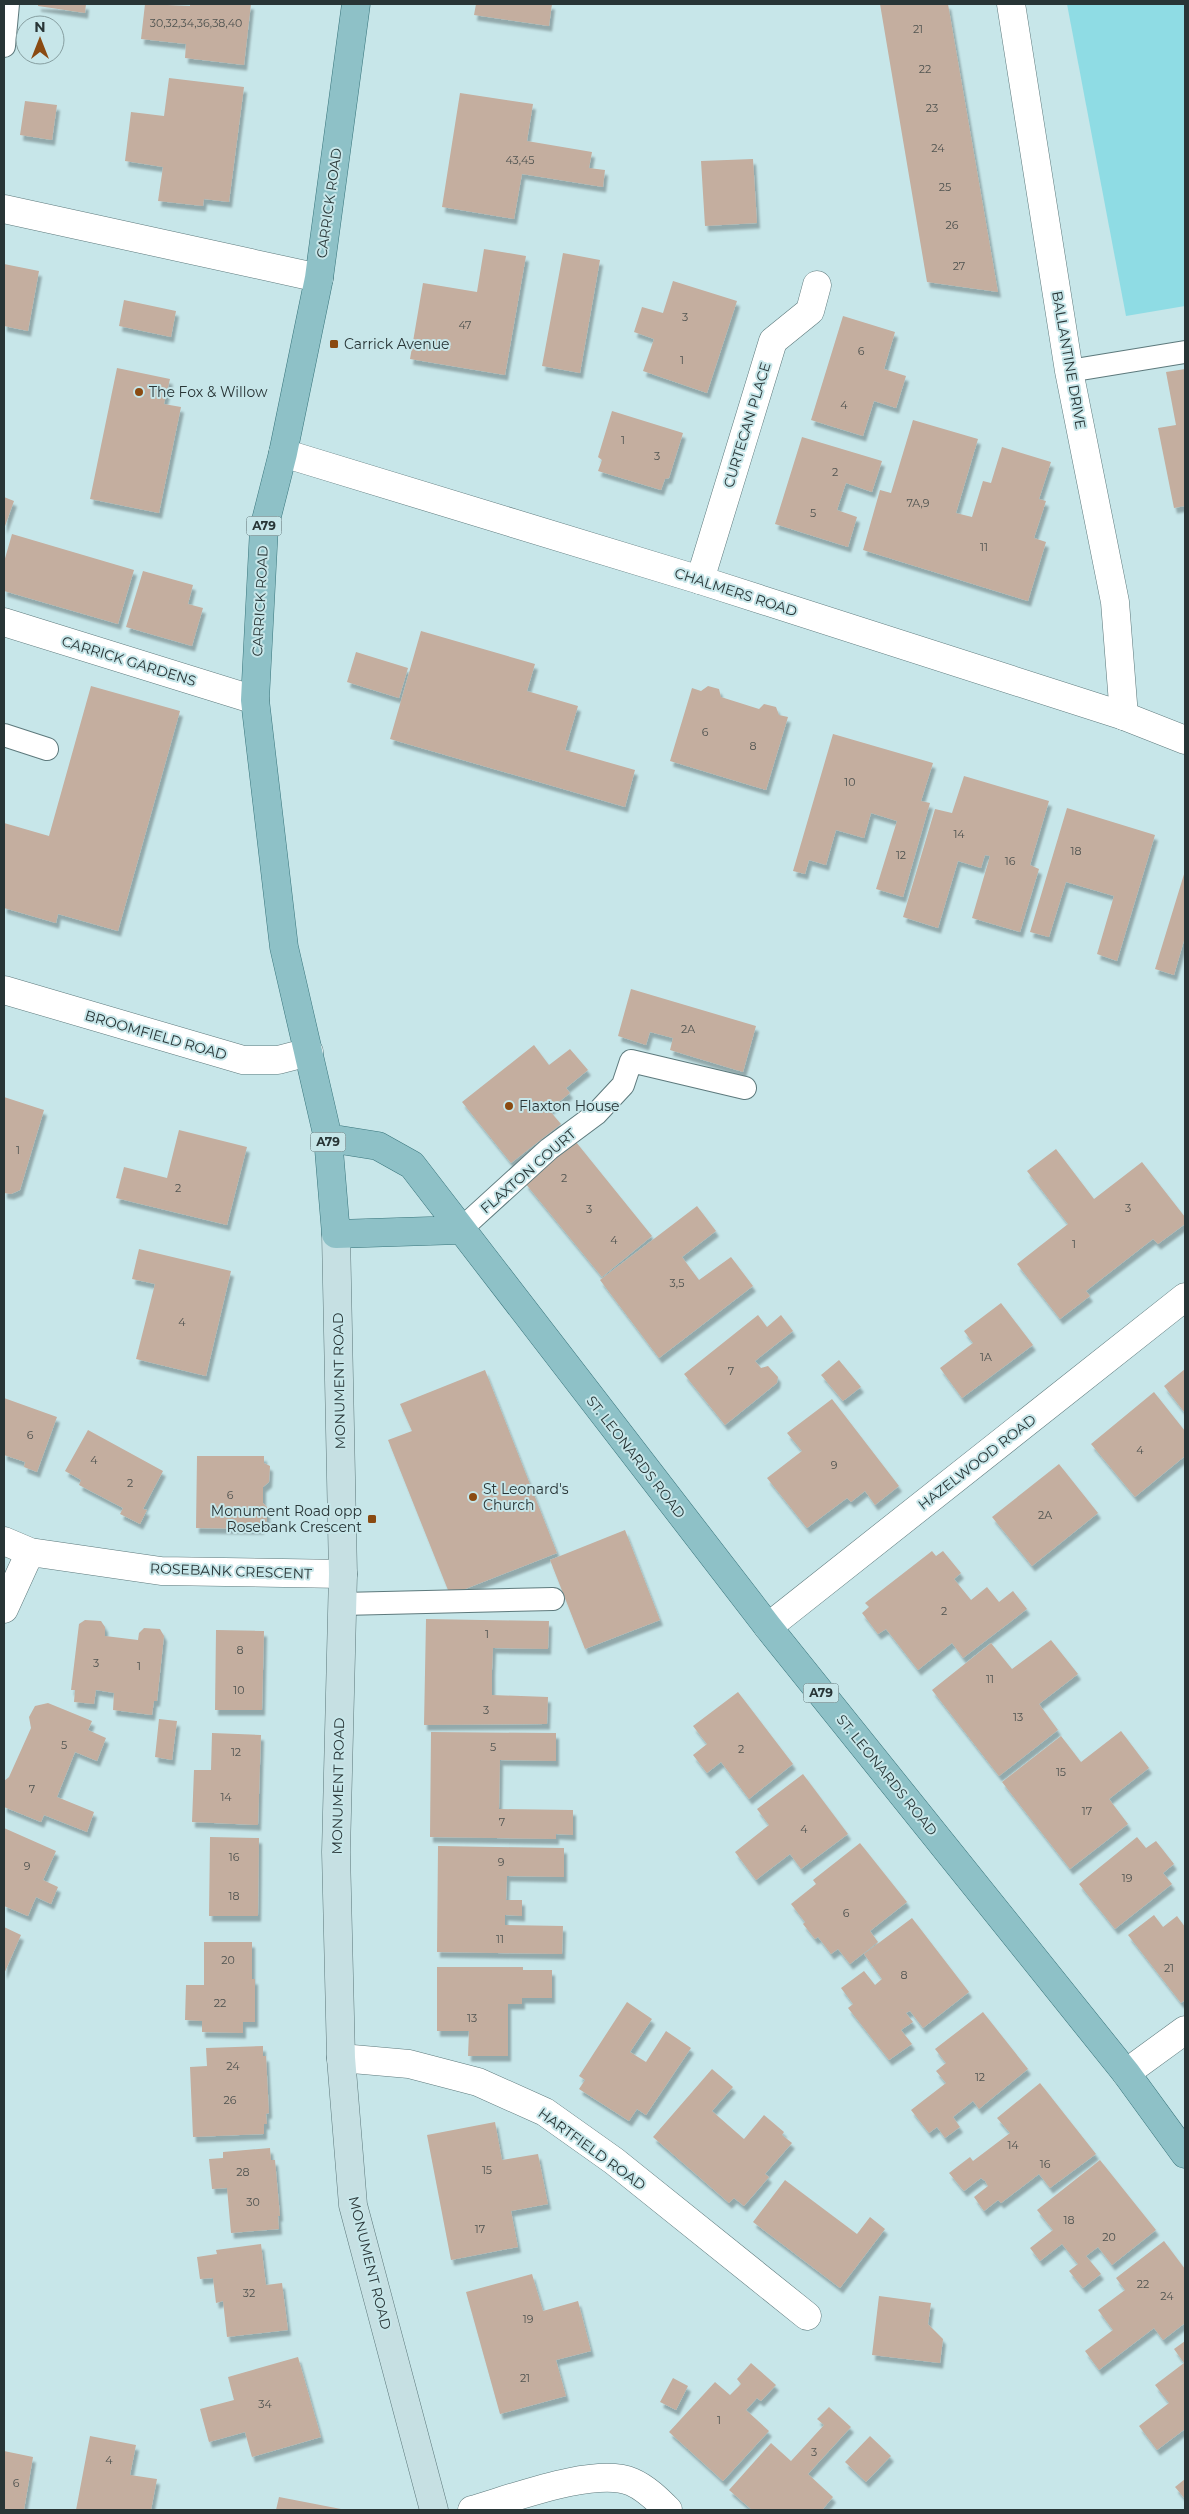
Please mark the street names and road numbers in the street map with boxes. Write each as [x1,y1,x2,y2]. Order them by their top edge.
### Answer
street label: CARRICK ROAD [312,147,346,259]
street label: BALLANTINE DRIVE [1048,290,1090,430]
street label: CURTECAN PLACE [719,360,775,490]
road number: A79 [246,516,282,536]
street label: CARRICK ROAD [248,545,272,657]
street label: CHALMERS ROAD [672,564,800,620]
street label: CARRICK GARDENS [60,632,198,690]
street label: BROOMFIELD ROAD [83,1006,229,1064]
street label: FLAXTON COURT [477,1125,579,1217]
road number: A79 [310,1132,346,1152]
street label: MONUMENT ROAD [329,1312,349,1450]
street label: ST. LEONARDS ROAD [583,1392,689,1522]
street label: HAZELWOOD ROAD [914,1410,1040,1514]
street label: ROSEBANK CRESCENT [150,1559,312,1583]
road number: A79 [804,1684,838,1702]
street label: ST. LEONARDS ROAD [833,1711,941,1839]
street label: MONUMENT ROAD [328,1717,348,1855]
street label: HARTFIELD ROAD [535,2104,649,2194]
street label: MONUMENT ROAD [345,2194,395,2332]

